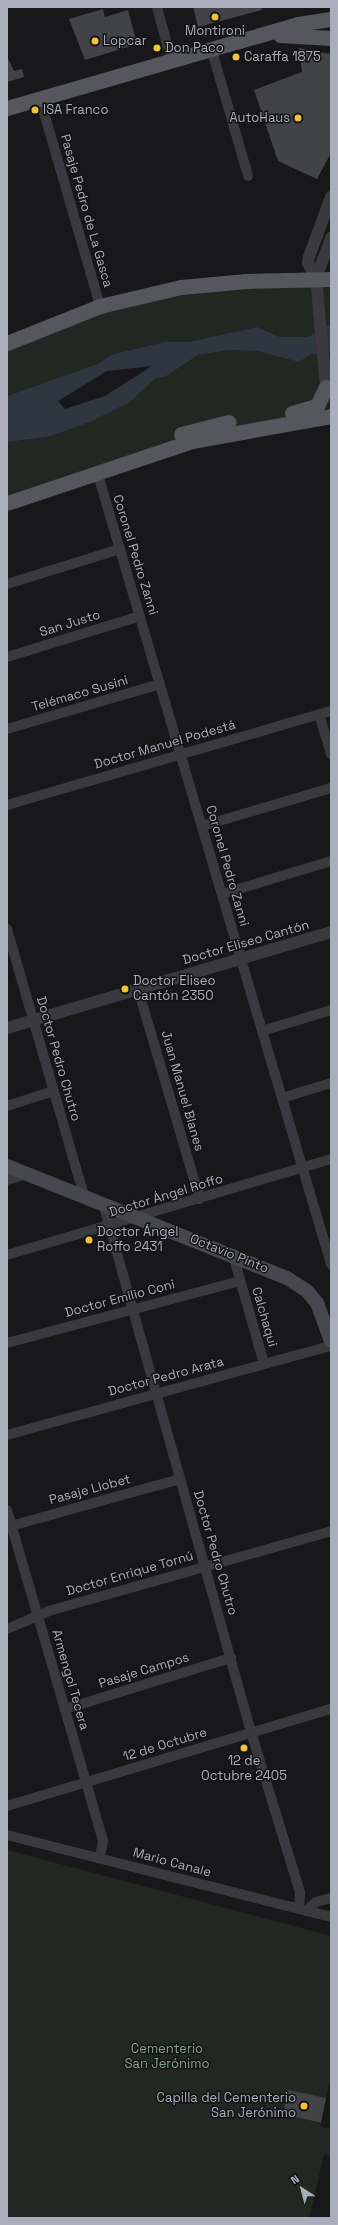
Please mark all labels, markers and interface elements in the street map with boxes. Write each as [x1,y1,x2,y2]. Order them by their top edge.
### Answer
marker: Montironi [210,12,220,22]
place label: Montironi [185,23,245,39]
place label: Lopcar [103,33,147,49]
marker: Lopcar [90,36,100,46]
place label: Don Paco [165,40,224,56]
marker: Don Paco [152,43,162,53]
place label: Caraffa 1875 [244,49,321,65]
marker: Caraffa 1875 [231,52,241,62]
place label: ISA Franco [43,102,109,118]
marker: ISA Franco [30,105,40,115]
place label: AutoHaus [229,110,290,126]
marker: AutoHaus [293,113,303,123]
street label: Pasaje Pedro de La Gasca [57,133,115,289]
street label: Coronel Pedro Zanni [109,493,161,617]
street label: San Justo [38,607,102,641]
street label: Telémaco Susini [30,673,130,715]
street label: Doctor Manuel Podestá [92,717,238,773]
street label: Coronel Pedro Zanni [202,804,252,928]
street label: Doctor Eliseo Cantón [181,917,311,969]
place label: Doctor Eliseo Cantón 2350 [133,974,215,1005]
marker: Doctor Eliseo Cantón 2350 [120,984,130,994]
street label: Doctor Pedro Chutro [33,995,83,1123]
street label: Juan Manuel Blanes [157,1029,207,1153]
street label: Doctor Ángel Roffo [107,1171,225,1221]
place label: Doctor Ángel Roffo 2431 [97,1225,179,1256]
street label: Octavio Pinto [187,1231,271,1277]
marker: Doctor Ángel Roffo 2431 [84,1235,94,1245]
street label: Doctor Emilio Coni [63,1277,177,1321]
street label: Calchaqui [248,1285,280,1349]
street label: Doctor Pedro Arata [106,1354,226,1400]
street label: Pasaje Llobet [48,1472,132,1508]
street label: Doctor Pedro Chutro [190,1489,240,1617]
street label: Doctor Enrique Tornú [64,1548,196,1600]
street label: Armengol Tecera [48,1628,92,1732]
street label: Pasaje Campos [97,1650,191,1692]
street label: 12 de Octubre [121,1725,209,1765]
marker: 12 de Octubre 2405 [239,1743,249,1753]
place label: 12 de Octubre 2405 [201,1754,287,1785]
street label: Mario Canale [131,1845,213,1881]
park label: Cementerio San Jerónimo [125,2042,209,2073]
place label: Capilla del Cementerio San Jerónimo [157,2091,296,2122]
marker: Capilla del Cementerio San Jerónimo [299,2101,309,2111]
north arrow [282,2169,322,2209]
text: N [288,2171,302,2187]

